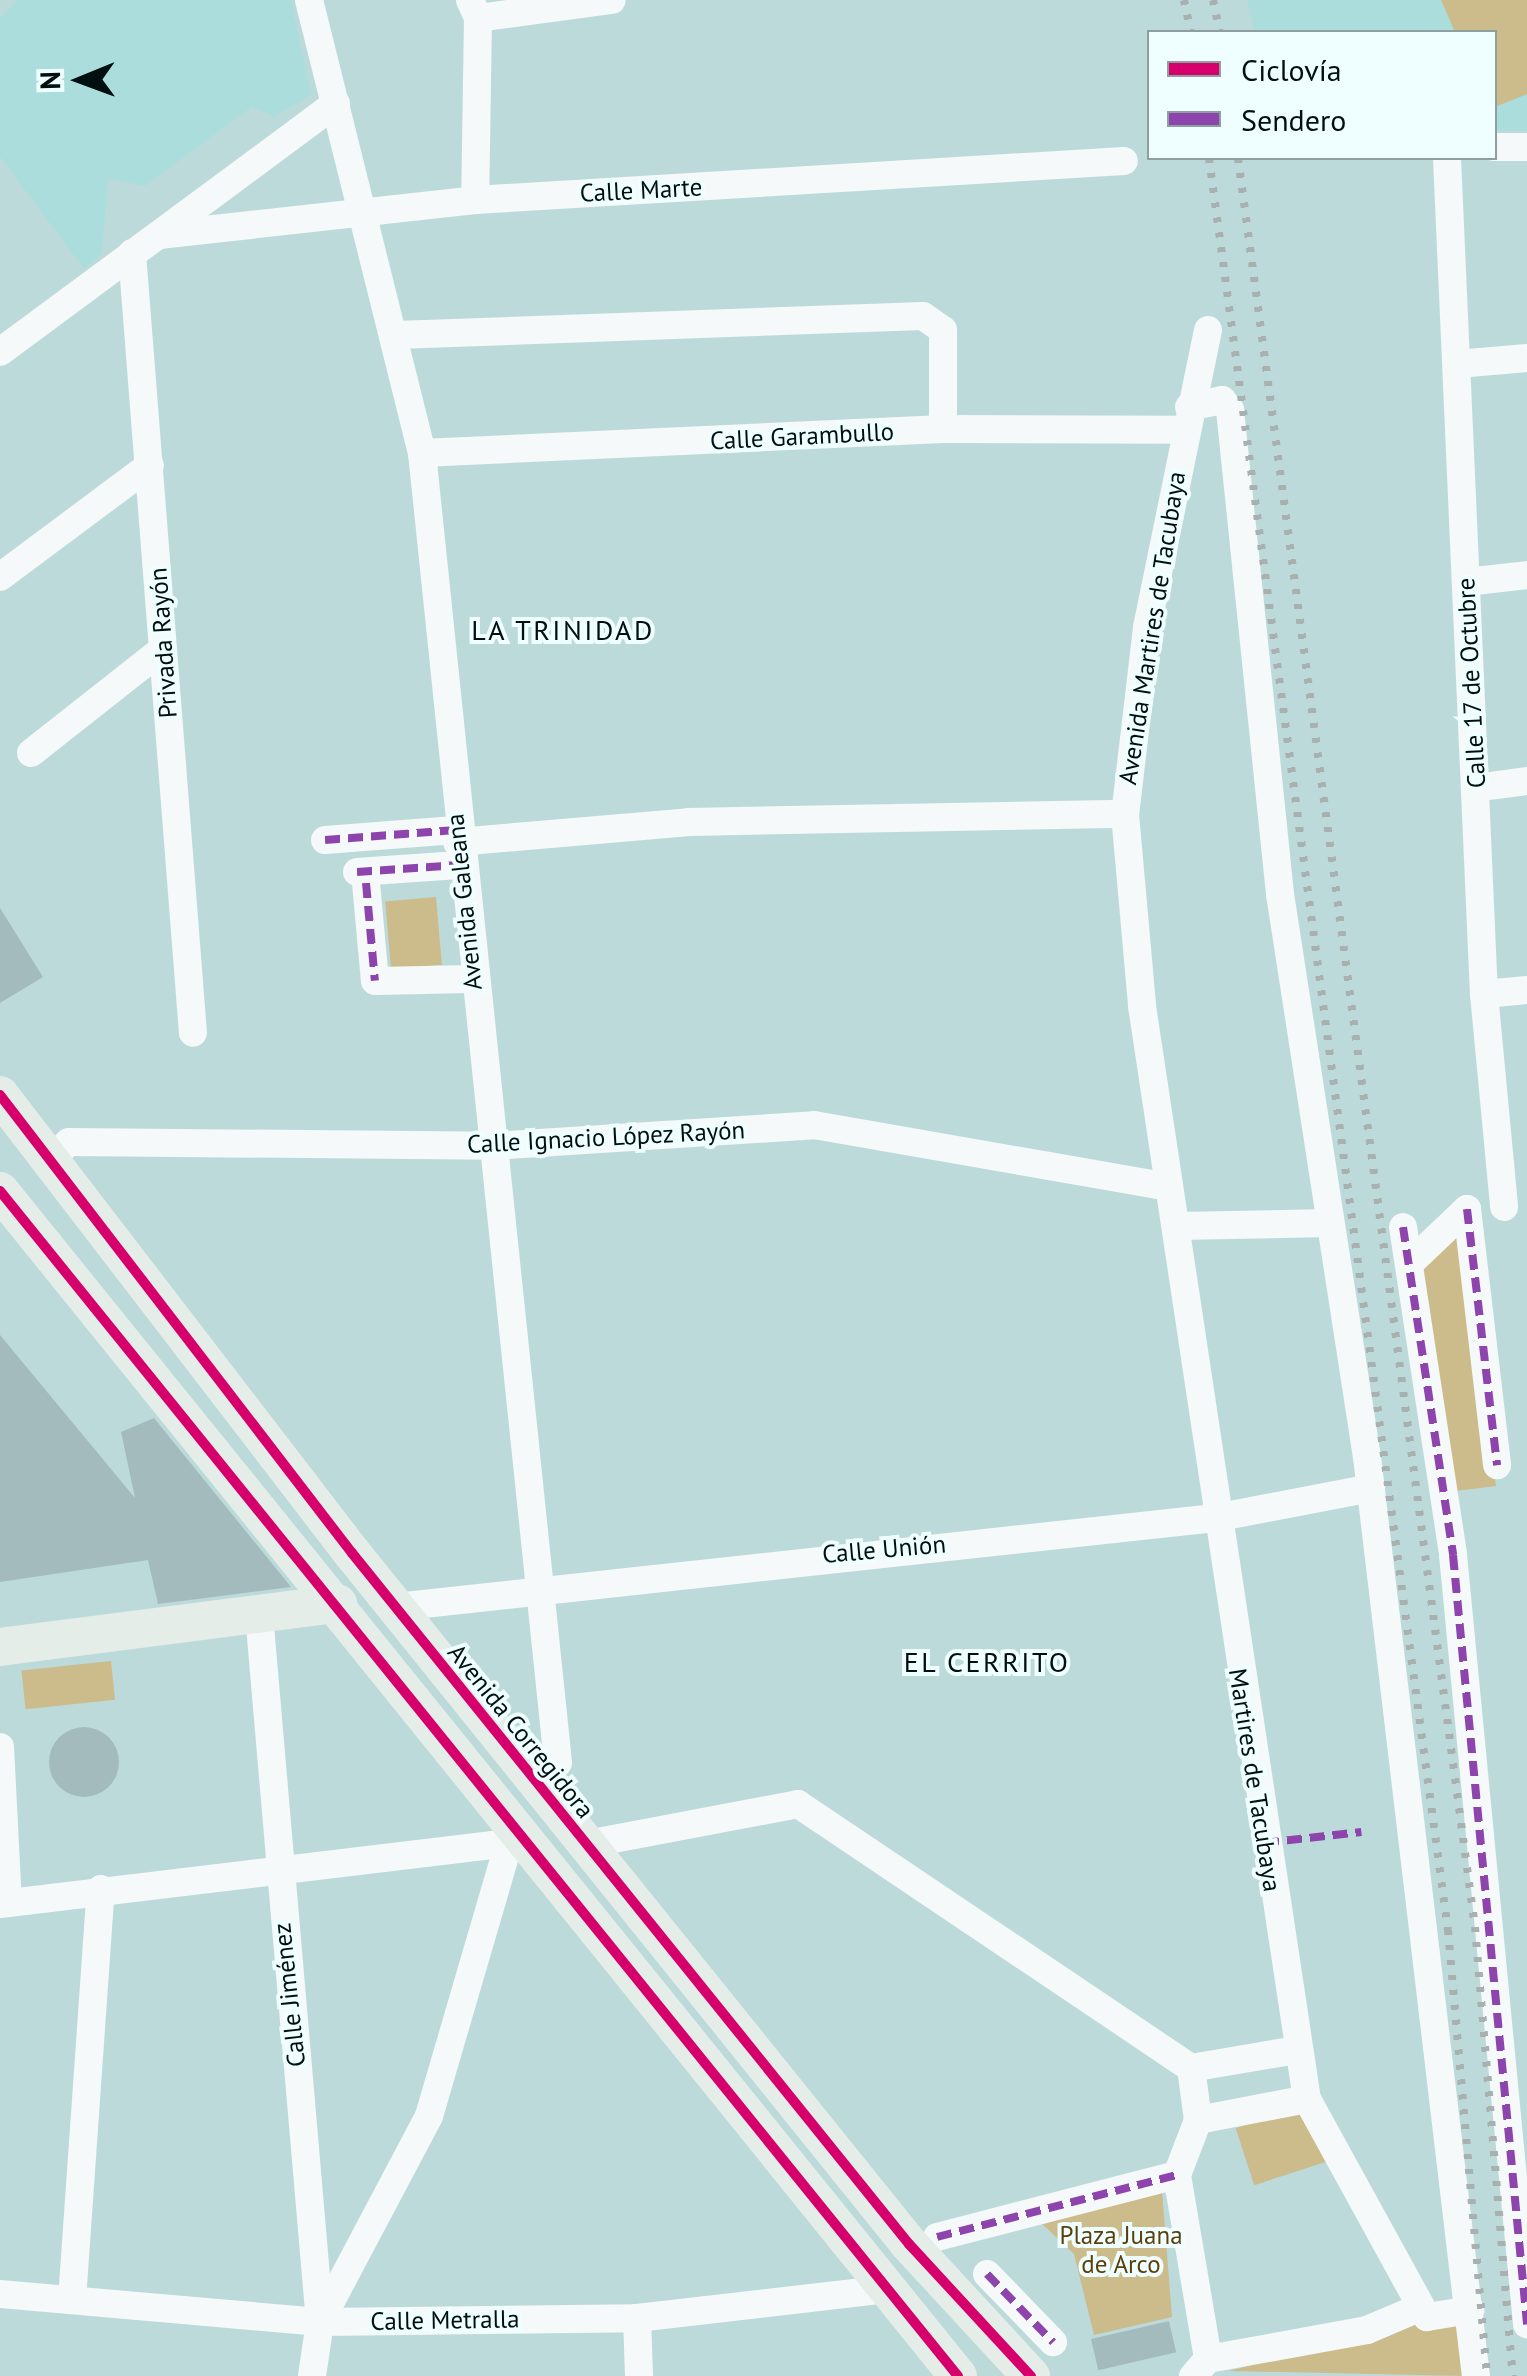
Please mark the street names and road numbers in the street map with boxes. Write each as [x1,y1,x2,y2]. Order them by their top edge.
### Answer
street label: Calle Marte [579,172,703,208]
street label: Calle Garambullo [709,416,895,456]
street label: Avenida Martires de Tacubaya [1112,469,1192,787]
street label: Privada Rayón [143,567,183,719]
street label: Calle 17 de Octubre [1450,576,1492,790]
street label: Avenida Galeana [440,812,488,992]
street label: Calle Ignacio López Rayón [466,1115,746,1159]
street label: Calle Unión [821,1529,947,1569]
street label: Avenida Corregidora [442,1638,600,1824]
street label: Martires de Tacubaya [1222,1666,1288,1894]
street label: Calle Jiménez [267,1922,311,2068]
street label: Calle Metralla [370,2304,520,2336]

